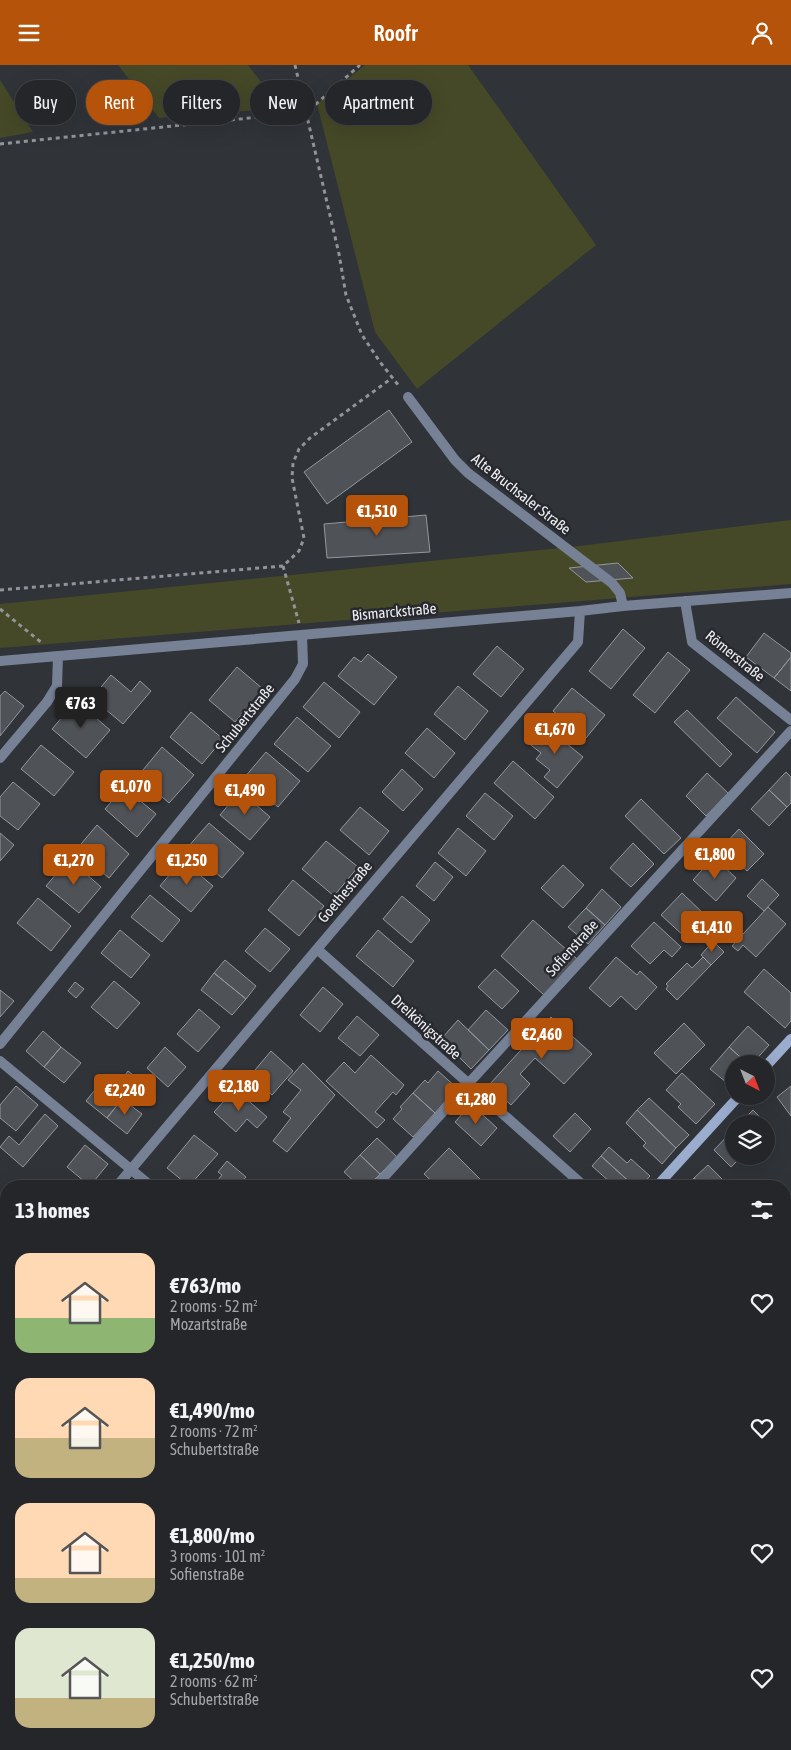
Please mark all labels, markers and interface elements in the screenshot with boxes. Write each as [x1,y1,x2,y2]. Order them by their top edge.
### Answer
icon: menu [15,19,43,47]
icon: person [748,19,776,47]
text: Roofr [373,20,418,46]
chip: Buy [15,80,76,125]
chip: Rent [86,80,153,125]
chip: Filters [163,80,240,125]
chip: New [250,80,315,125]
chip: Apartment [325,80,432,125]
street label: Alte Bruchsaler Straße [468,450,574,538]
pin: €1,510 [336,495,418,537]
text: €1,510 [357,502,397,520]
street label: Bismarckstraße [351,599,437,624]
street label: Römerstraße [702,627,768,685]
street label: Schubertstraße [212,680,278,755]
pin: €763 [51,687,111,729]
text: €763 [66,694,96,712]
pin: €1,670 [514,713,596,755]
text: €1,670 [535,720,575,738]
pin: €1,070 [90,769,172,812]
pin: €1,490 [204,773,286,816]
text: €1,070 [111,777,151,795]
text: €1,490 [225,781,265,799]
pin: €1,800 [674,837,756,880]
pin: €1,270 [33,843,115,886]
pin: €1,250 [146,843,228,886]
text: €1,800 [695,845,735,863]
text: €1,270 [54,851,94,869]
text: €1,250 [167,851,207,869]
street label: Goethestraße [314,857,375,926]
pin: €1,410 [671,911,753,953]
street label: Sofienstraße [542,916,601,979]
text: €1,410 [692,918,732,936]
street label: Dreikönigstraße [388,991,465,1063]
pin: €2,460 [501,1017,583,1060]
text: €2,460 [522,1025,562,1043]
north arrow [725,1055,775,1105]
map controls [725,1055,775,1165]
pin: €2,180 [198,1069,280,1112]
pin: €2,240 [84,1073,166,1116]
text: €2,180 [219,1077,259,1095]
text: €2,240 [105,1081,145,1099]
pin: €1,280 [435,1083,517,1125]
text: €1,280 [456,1090,496,1108]
button: layers [725,1115,775,1165]
icon: filters [748,1196,776,1224]
text: 13 homes [15,1198,90,1222]
icon: home [55,1273,115,1333]
text: €763/mo [170,1273,241,1297]
icon: heart [748,1289,776,1317]
text: 2 rooms · 52 m² [170,1297,258,1315]
text: Mozartstraße [170,1315,247,1333]
icon: home [55,1398,115,1458]
text: €1,490/mo [170,1398,255,1422]
icon: heart [748,1414,776,1442]
text: 2 rooms · 72 m² [170,1422,258,1440]
text: Schubertstraße [170,1440,259,1458]
icon: home [55,1523,115,1583]
text: €1,800/mo [170,1523,255,1547]
icon: heart [748,1539,776,1567]
text: 3 rooms · 101 m² [170,1547,265,1565]
text: Sofienstraße [170,1565,244,1583]
icon: home [55,1648,115,1708]
text: €1,250/mo [170,1648,255,1672]
icon: heart [748,1664,776,1692]
text: 2 rooms · 62 m² [170,1672,258,1690]
text: Schubertstraße [170,1690,259,1708]

